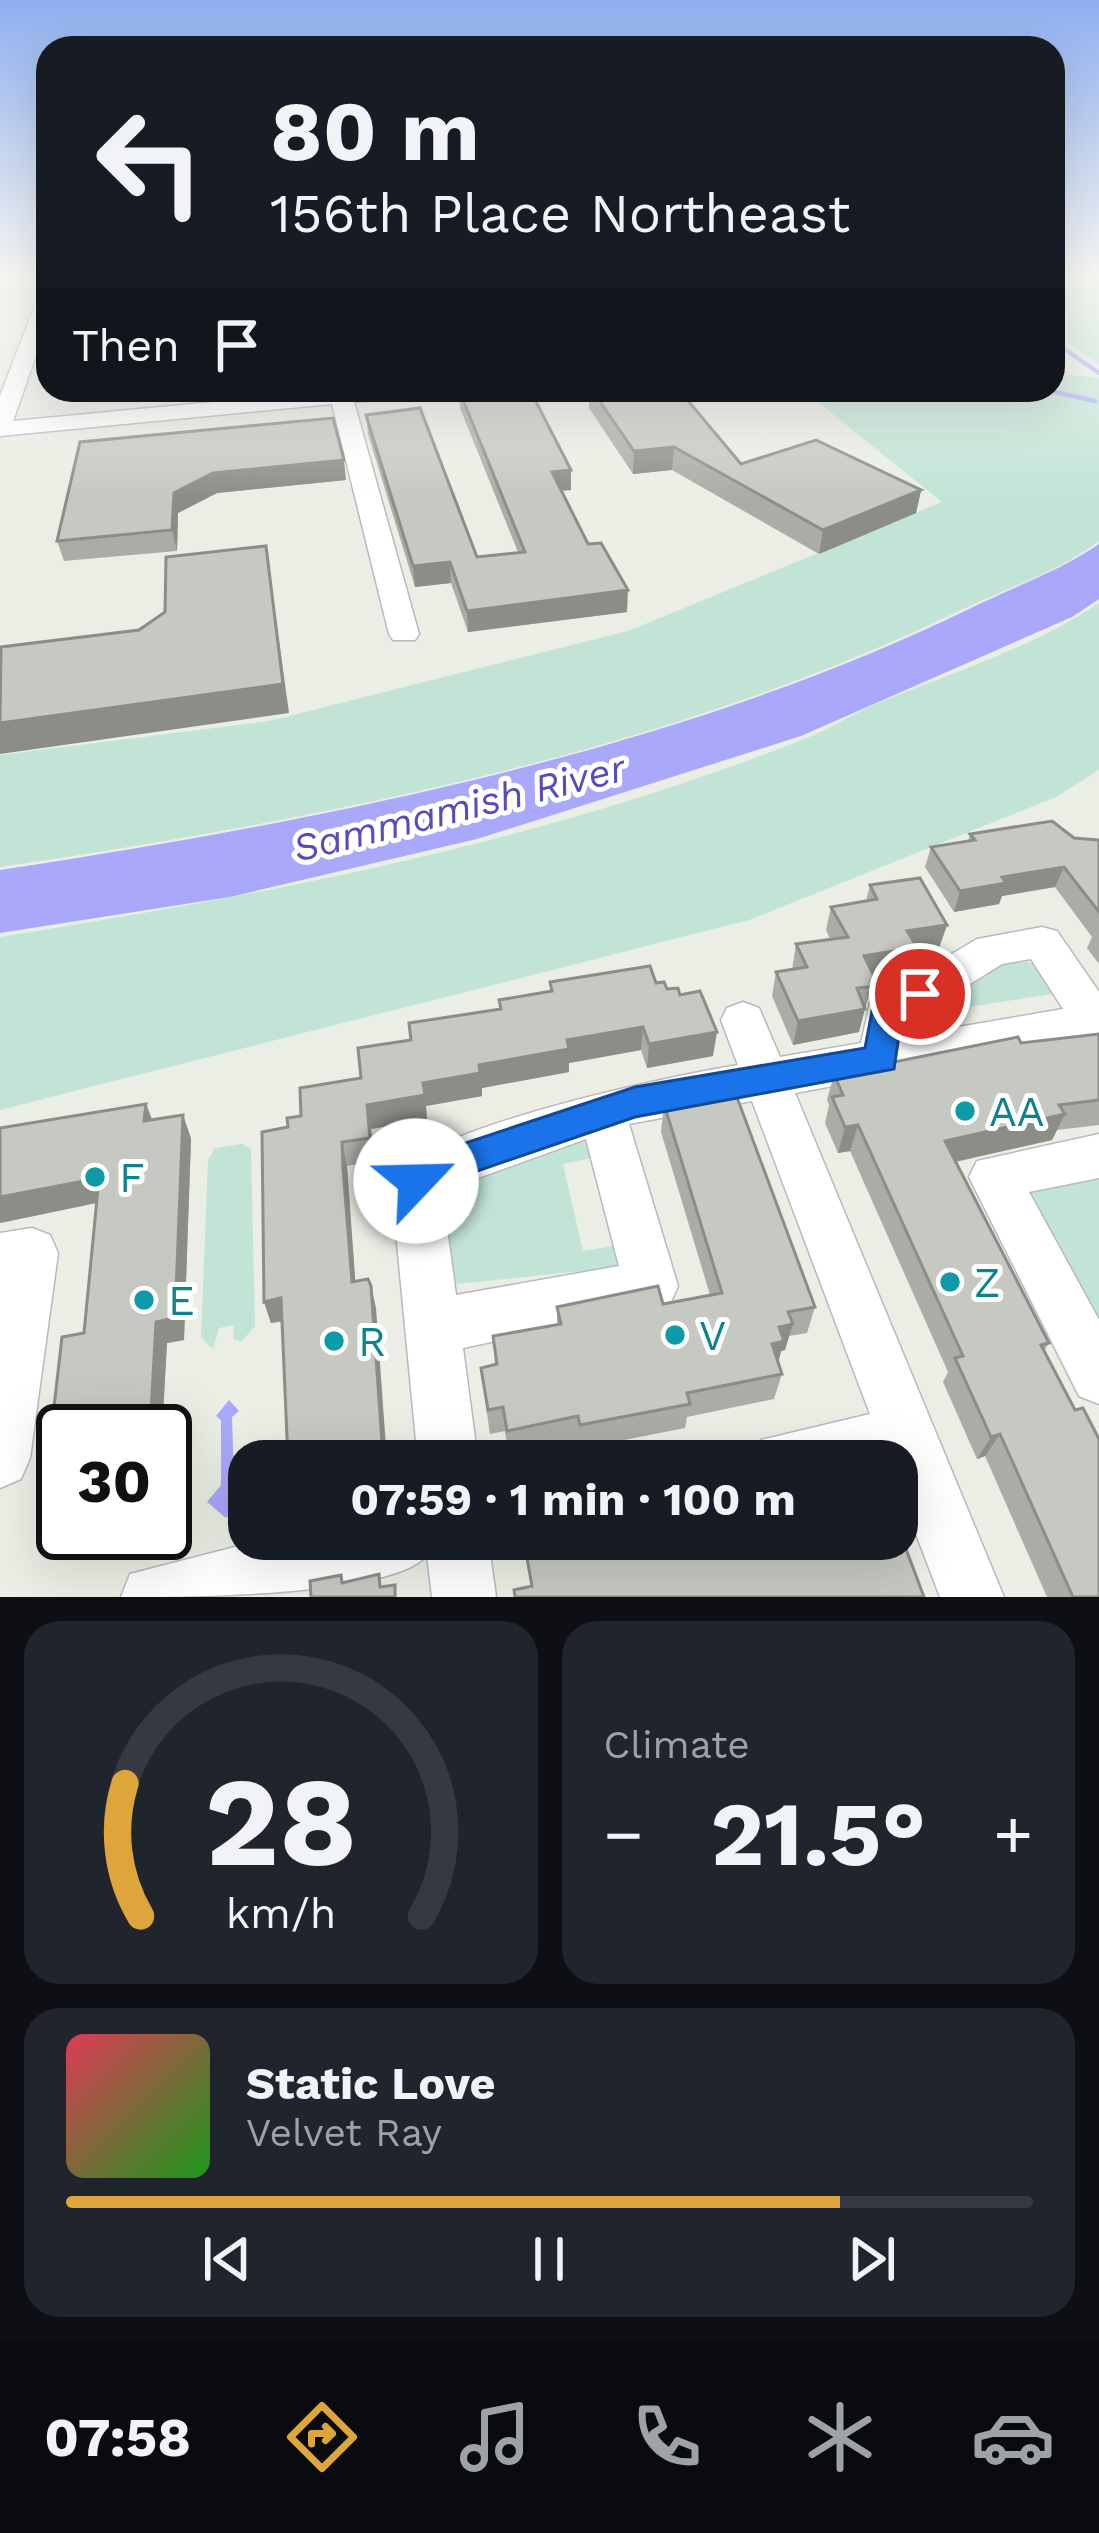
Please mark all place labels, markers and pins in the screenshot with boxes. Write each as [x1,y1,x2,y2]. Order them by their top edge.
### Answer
pin [869,943,971,1045]
place label: AA [989,1087,1044,1136]
marker: AA [952,1098,978,1124]
place label: F [119,1153,145,1202]
marker: F [82,1164,108,1190]
place label: Z [974,1258,1000,1307]
marker: Z [937,1269,963,1295]
place label: E [168,1276,195,1325]
marker: E [131,1287,157,1313]
place label: V [699,1311,726,1360]
place label: R [358,1317,386,1366]
marker: V [662,1322,688,1348]
marker: R [321,1328,347,1354]

